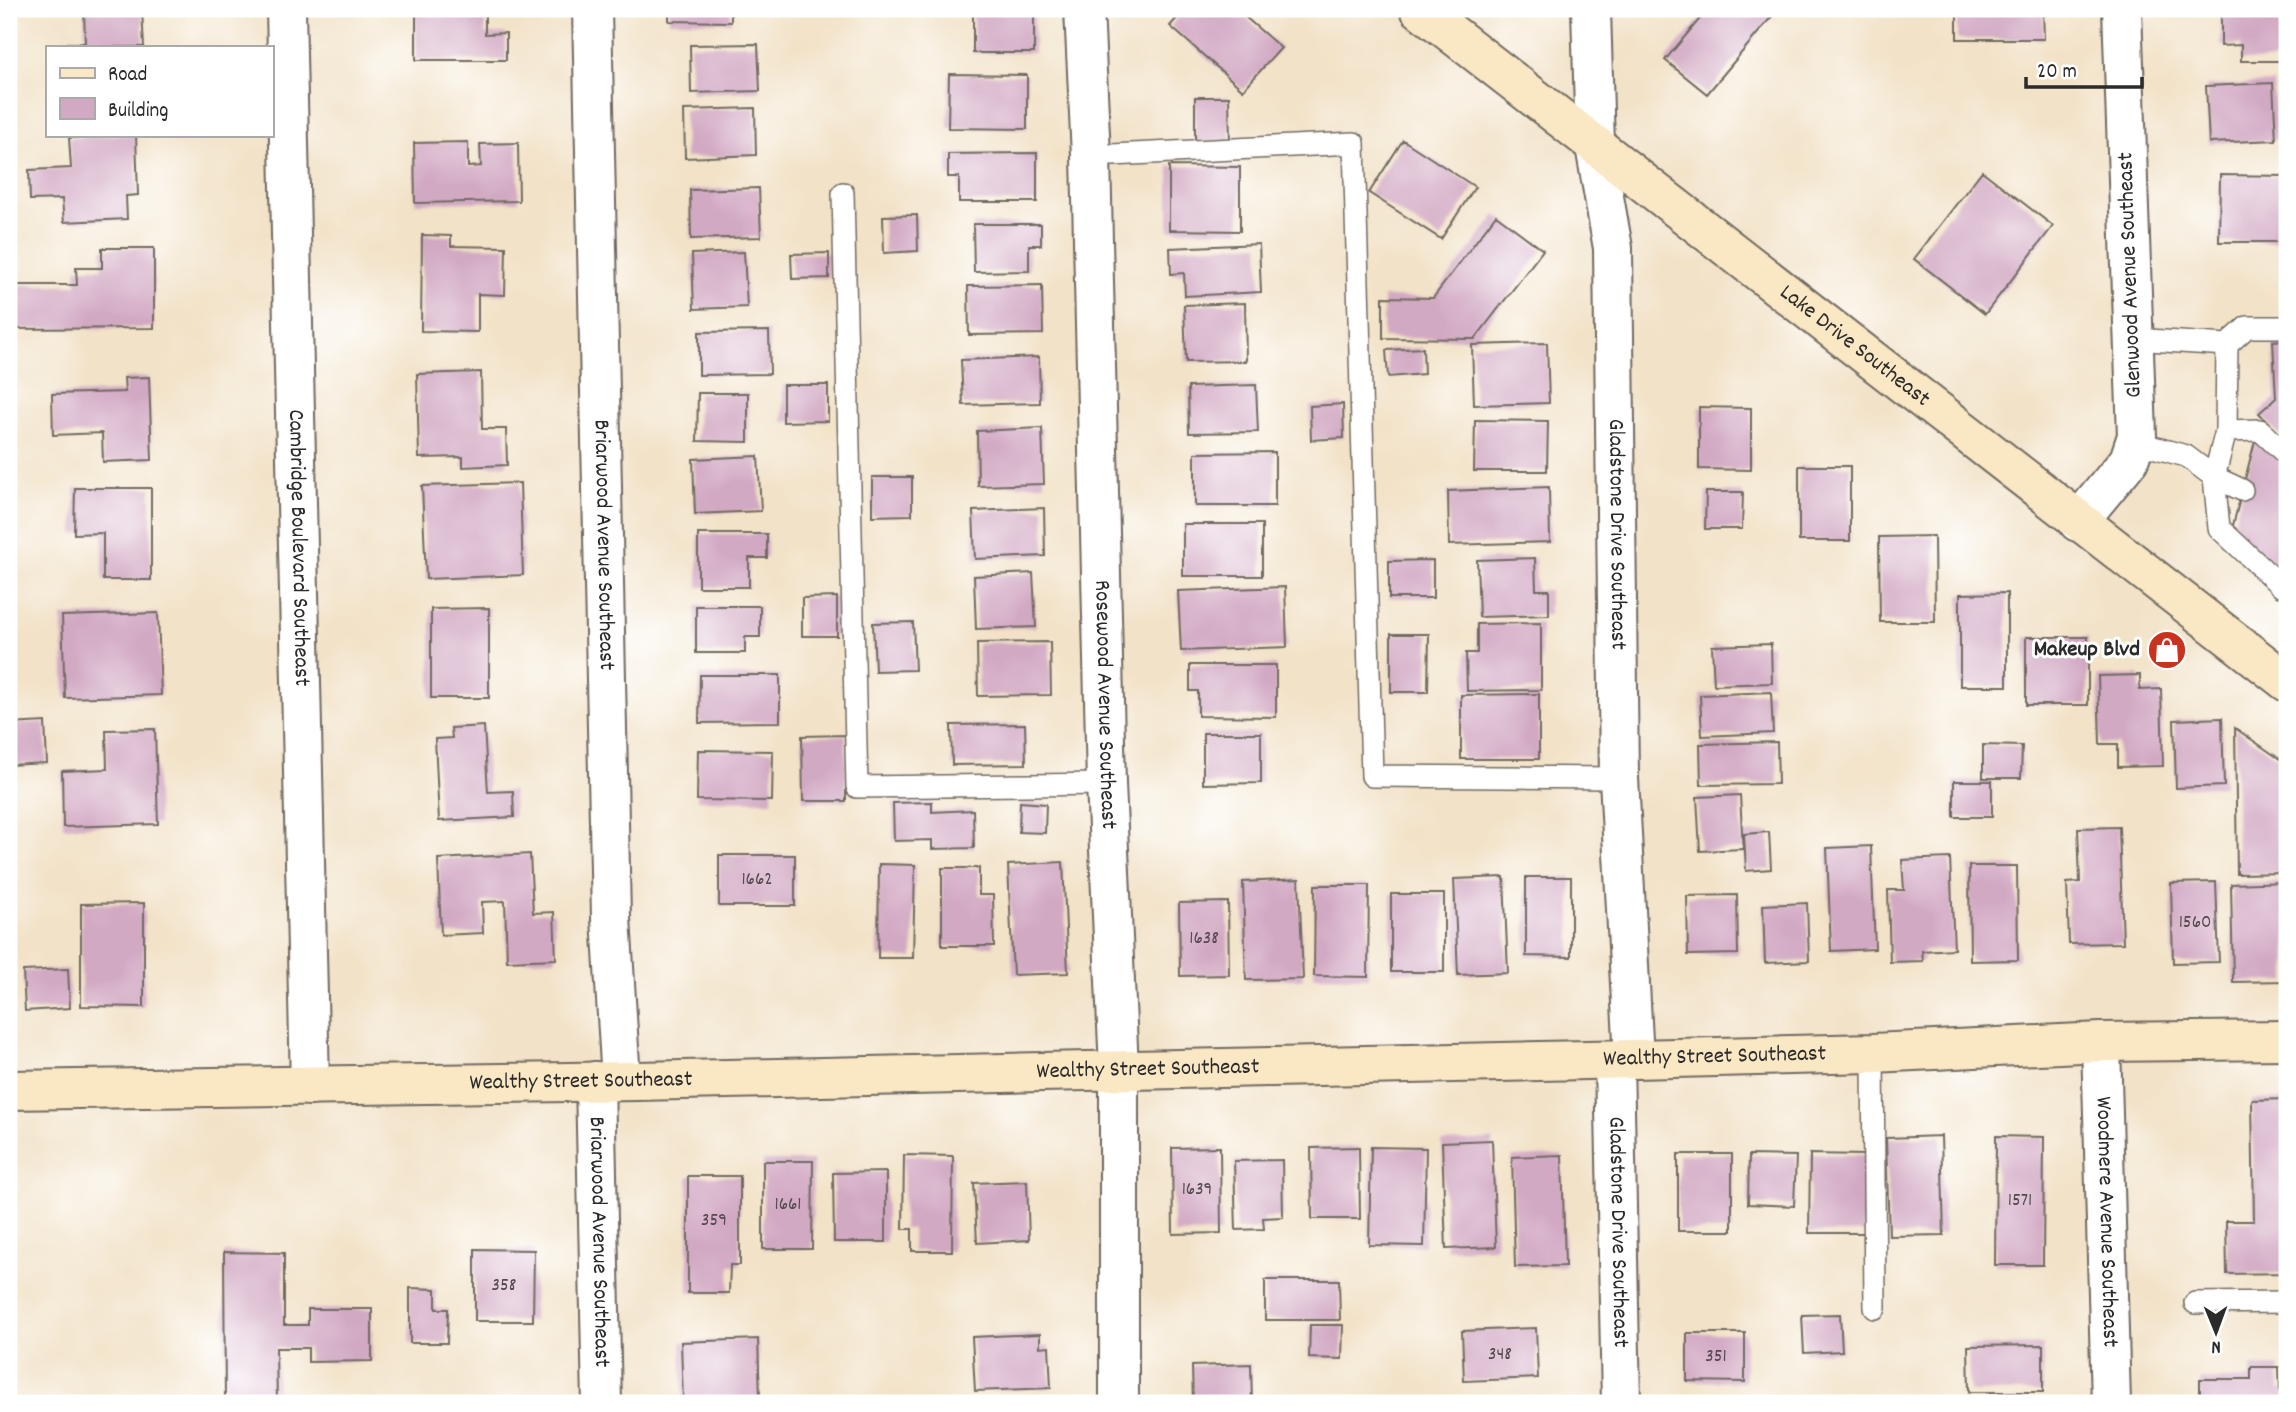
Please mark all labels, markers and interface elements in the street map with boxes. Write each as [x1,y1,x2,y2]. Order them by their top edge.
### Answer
legend [46,46,273,136]
scale bar [2026,46,2142,90]
text: 20 m [2037,58,2077,88]
text: Road [108,61,147,91]
text: Building [108,97,168,127]
street label: Glenwood Avenue Southeast [2110,152,2152,398]
street label: Lake Drive Southeast [1772,277,1937,415]
street label: Cambridge Boulevard Southeast [278,409,318,687]
street label: Briarwood Avenue Southeast [584,419,622,671]
street label: Gladstone Drive Southeast [1598,419,1634,650]
street label: Rosewood Avenue Southeast [1085,580,1125,830]
shop icon: Makeup Blvd [2146,629,2188,671]
place label: Makeup Blvd [2034,634,2140,667]
house number: 1662 [741,867,773,894]
house number: 1560 [2179,910,2211,937]
house number: 1638 [1189,926,1219,953]
street label: Wealthy Street Southeast [1603,1038,1827,1076]
street label: Wealthy Street Southeast [1036,1051,1260,1089]
street label: Wealthy Street Southeast [469,1063,693,1100]
street label: Woodmere Avenue Southeast [2086,1096,2126,1348]
street label: Briarwood Avenue Southeast [579,1116,618,1368]
street label: Gladstone Drive Southeast [1599,1116,1636,1348]
house number: 1639 [1182,1177,1212,1204]
house number: 1571 [2008,1188,2032,1215]
house number: 1661 [775,1192,801,1219]
house number: 359 [701,1208,727,1235]
house number: 358 [492,1273,516,1300]
north arrow [2180,1296,2250,1366]
text: N [2211,1332,2221,1359]
house number: 348 [1488,1342,1512,1369]
house number: 351 [1705,1344,1727,1371]

